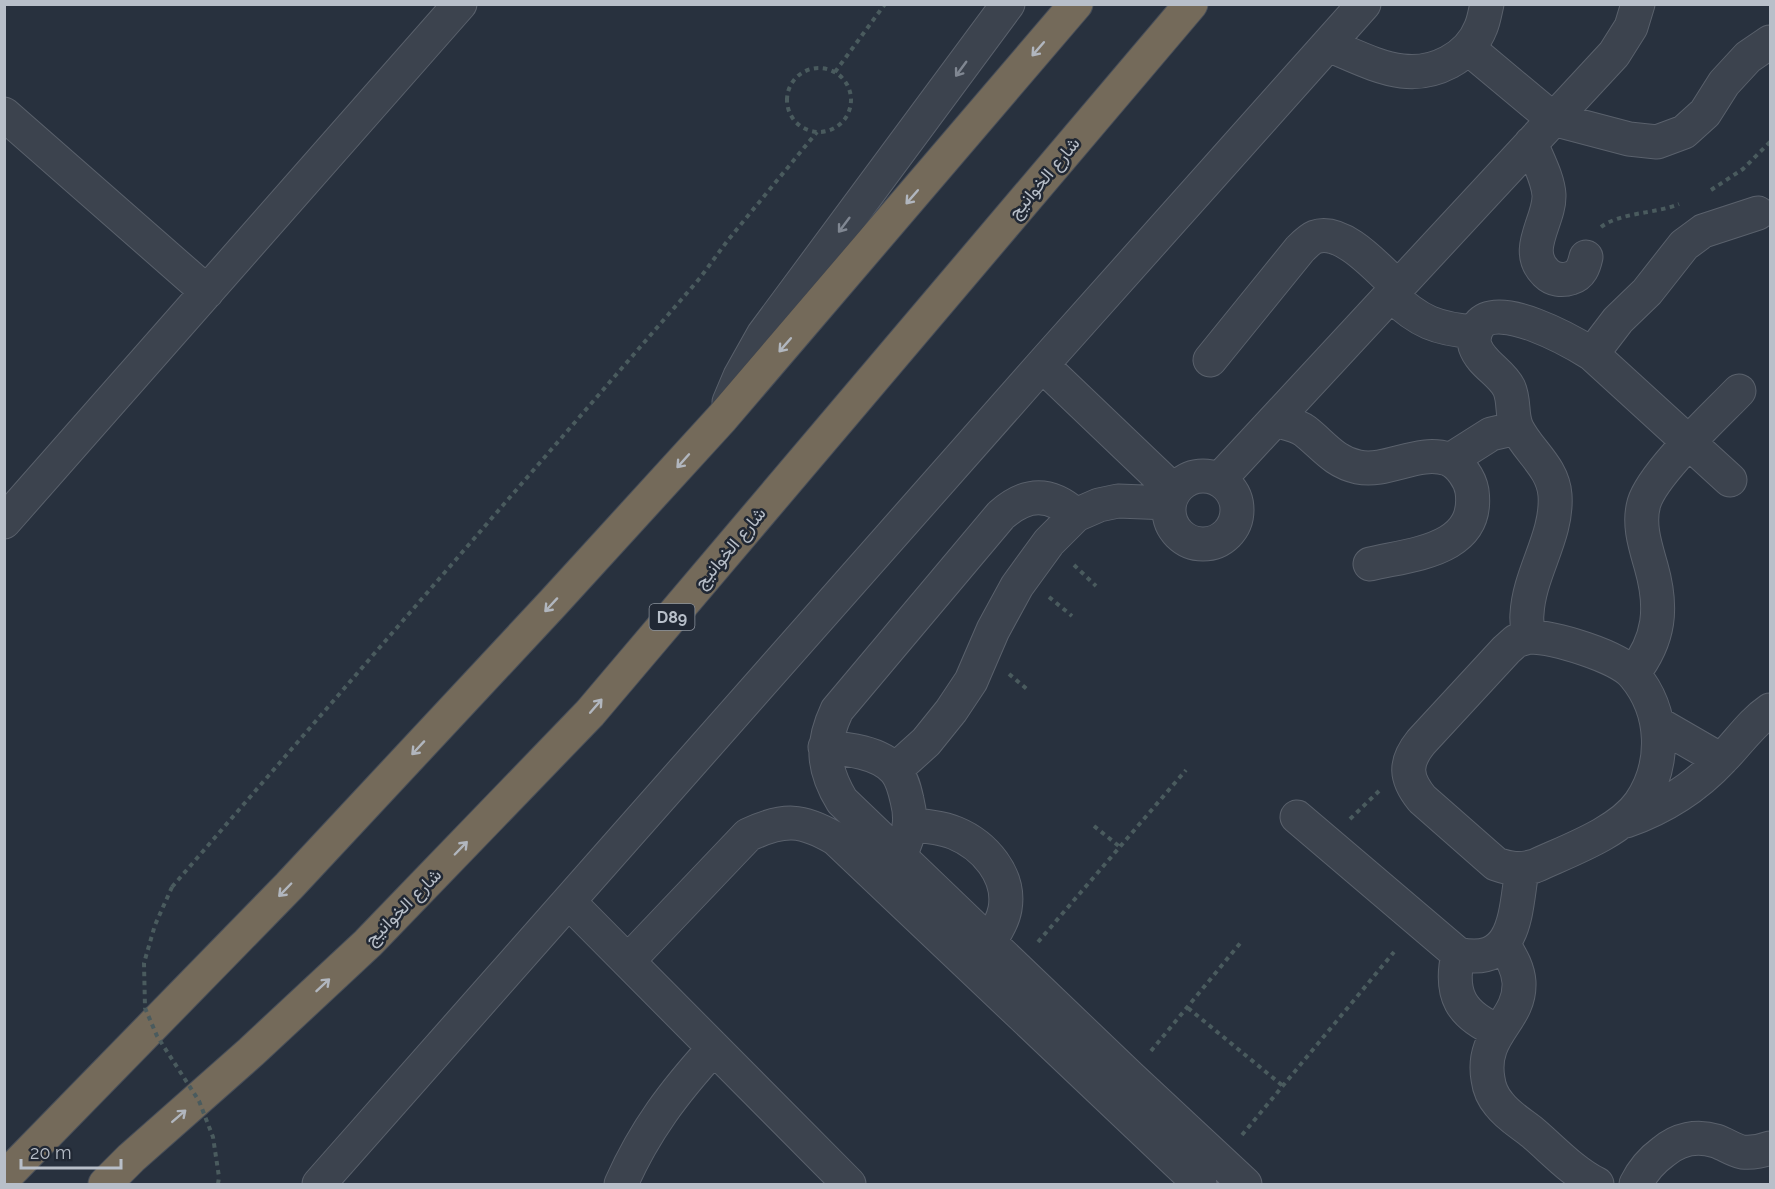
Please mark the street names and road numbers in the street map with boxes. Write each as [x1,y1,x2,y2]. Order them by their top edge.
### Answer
street label: شارع الخوانيج [1004,133,1085,224]
street label: شارع الخوانيج [690,503,771,594]
road number: D89 [650,604,694,630]
street label: شارع الخوانيج [360,864,447,951]

